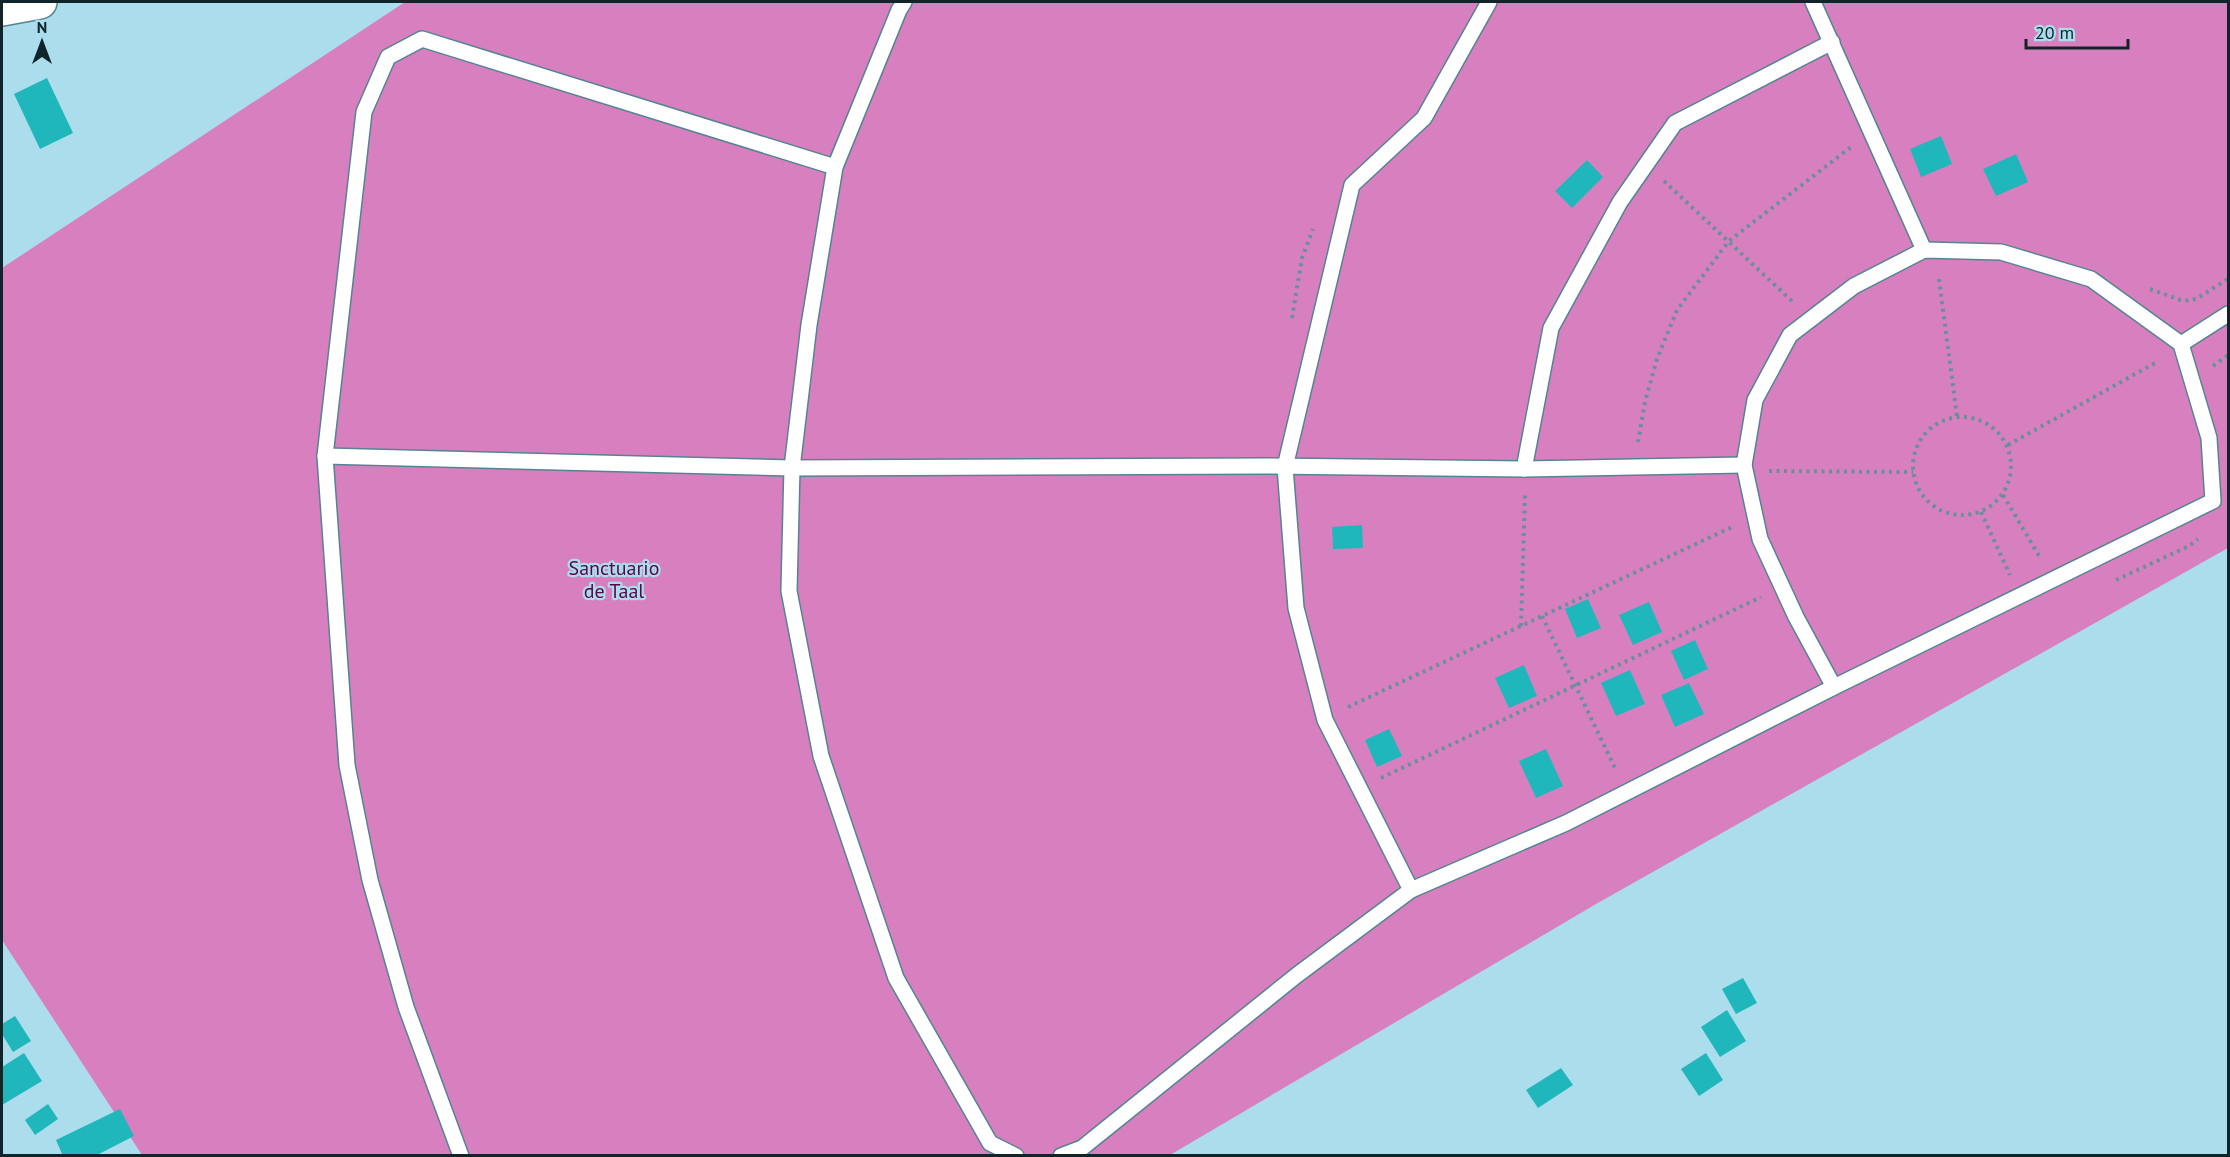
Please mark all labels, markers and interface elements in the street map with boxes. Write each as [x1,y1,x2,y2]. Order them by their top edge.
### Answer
north arrow [12,12,72,72]
scale bar [2026,12,2128,50]
text: N [37,17,47,37]
text: 20 m [2035,21,2074,44]
park label: Sanctuario de Taal [569,555,659,604]

